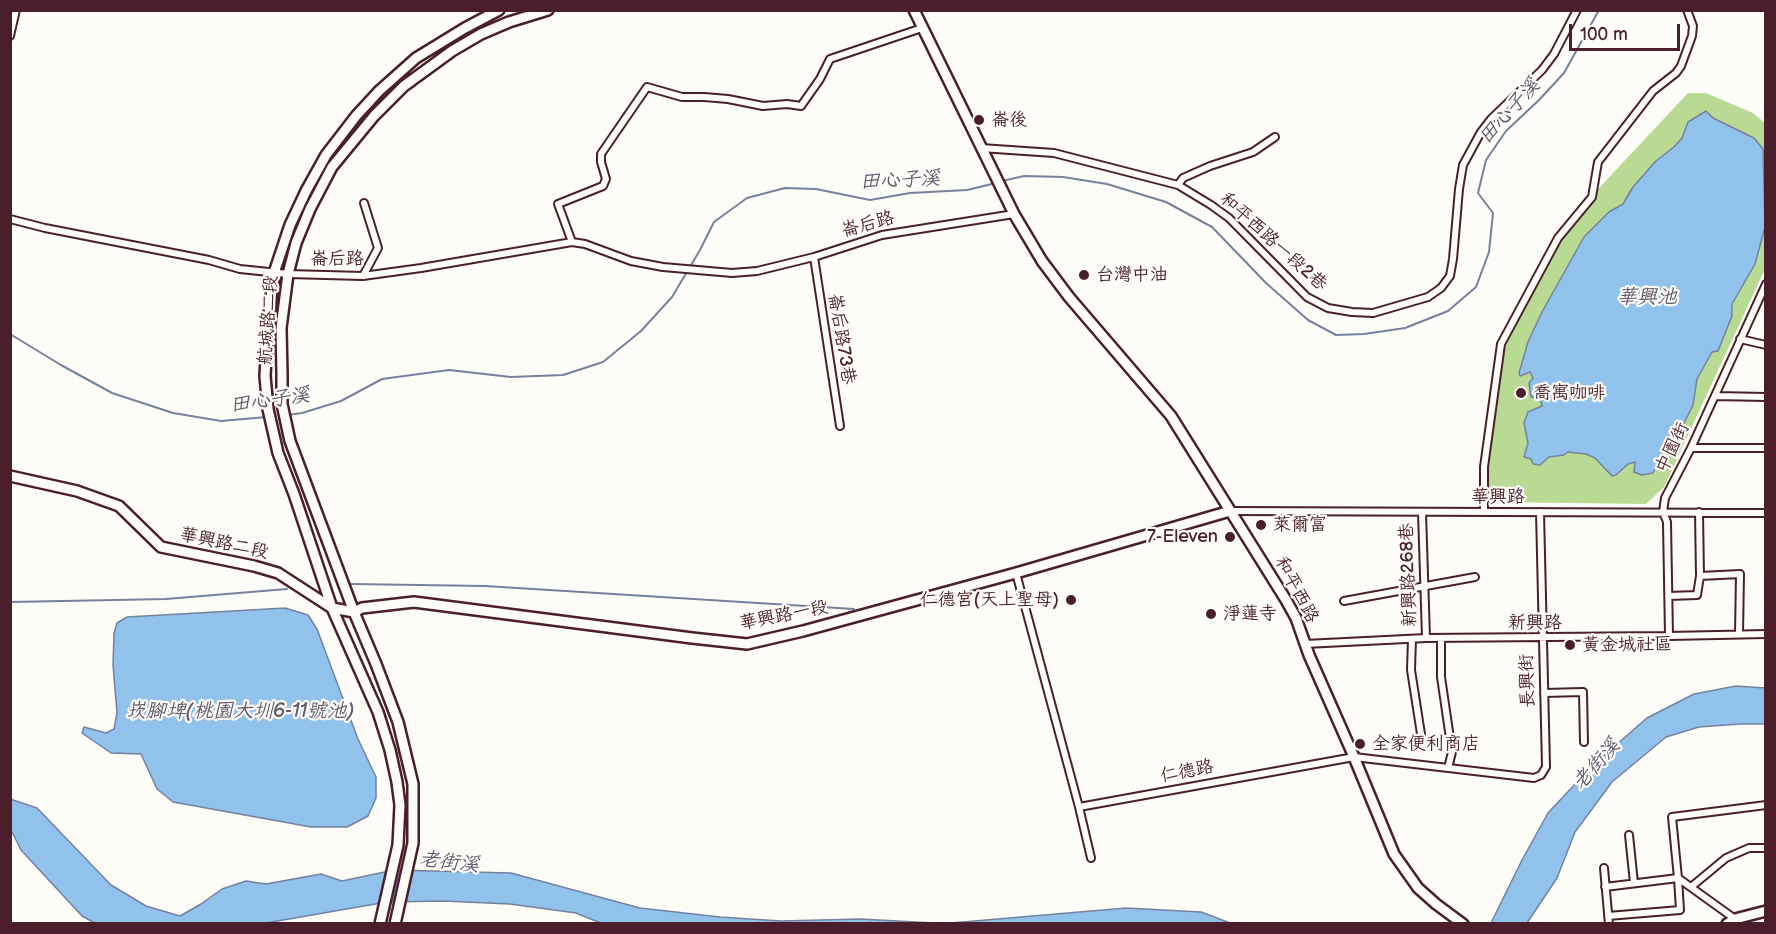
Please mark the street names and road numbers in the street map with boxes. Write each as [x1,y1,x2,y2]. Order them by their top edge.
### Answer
street label: 和平西路一段2巷 [1215,188,1331,296]
street label: 崙后路 [839,208,897,242]
street label: 崙后路 [310,248,364,270]
street label: 航城路二段 [255,274,283,366]
street label: 崙后路73巷 [823,292,859,386]
street label: 中園街 [1651,419,1695,477]
street label: 華興路 [1471,486,1525,508]
street label: 新興路268巷 [1396,523,1422,627]
street label: 華興路二段 [178,524,270,564]
street label: 和平西路 [1270,553,1322,627]
street label: 華興路一段 [738,597,830,635]
street label: 新興路 [1508,612,1562,634]
street label: 長興街 [1516,654,1540,708]
street label: 仁德路 [1158,756,1216,788]

